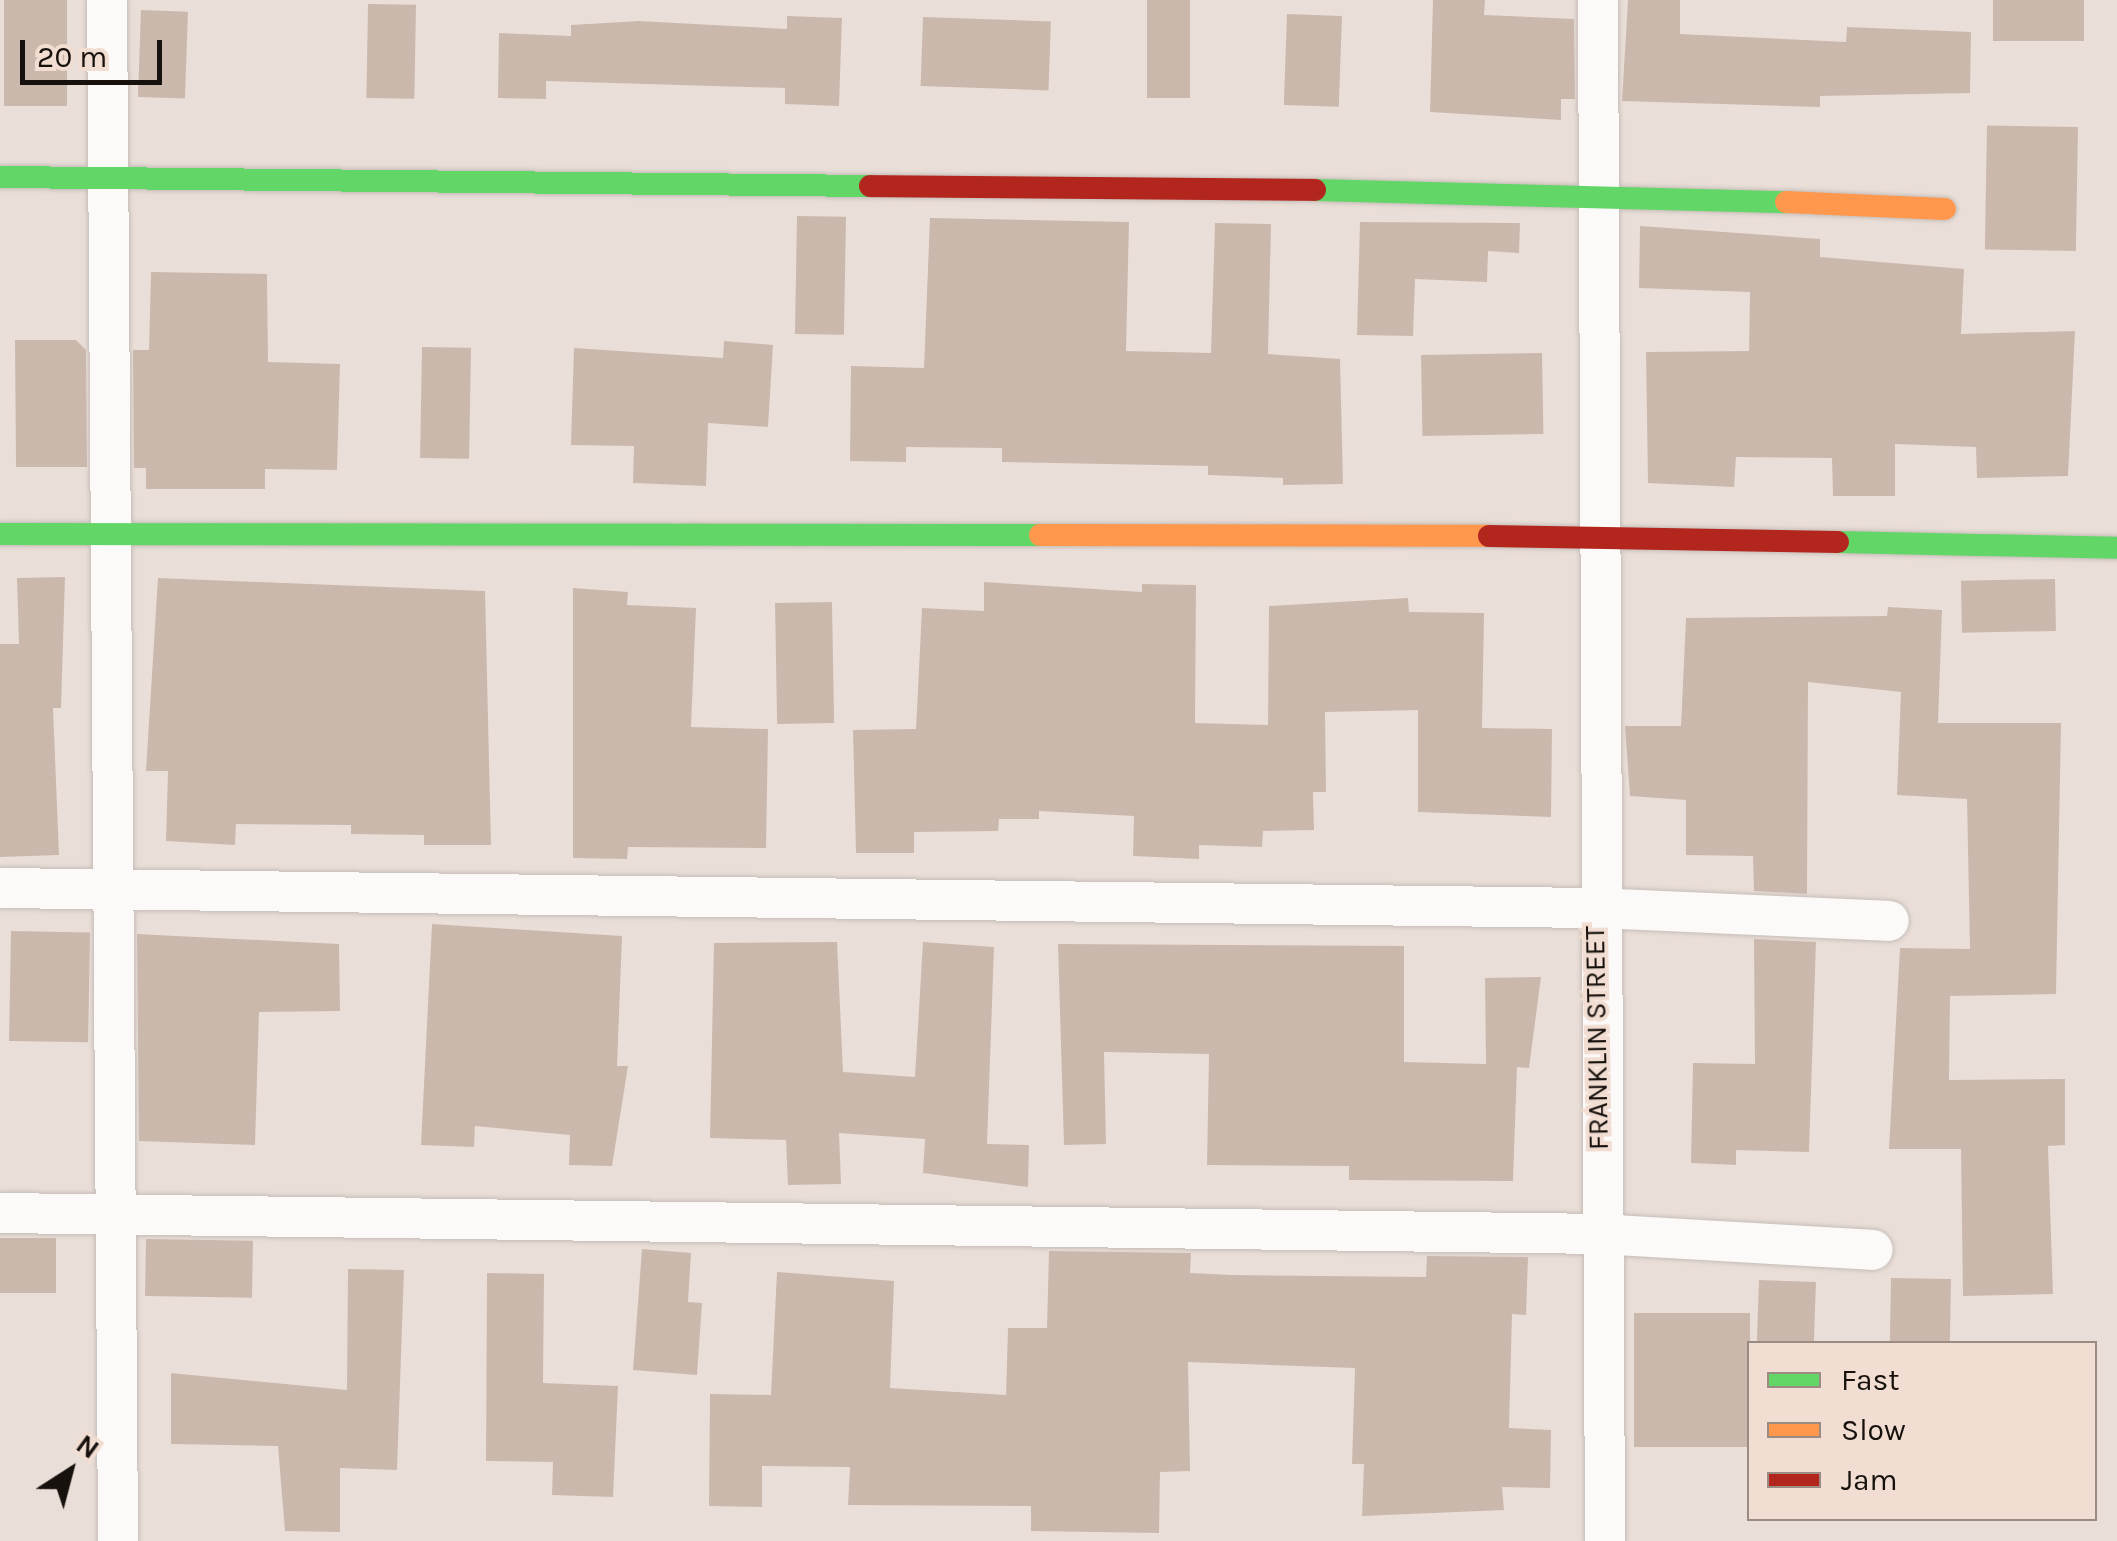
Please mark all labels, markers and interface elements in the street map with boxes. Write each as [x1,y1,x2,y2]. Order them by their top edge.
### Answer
scale bar [25,20,168,82]
text: 20 m [37,39,107,75]
street label: FRANKLIN STREET [1578,926,1616,1150]
legend [1747,1341,2097,1521]
text: Fast [1841,1362,1900,1398]
text: Slow [1841,1412,1906,1448]
north arrow [20,1421,120,1521]
text: N [70,1427,106,1466]
text: Jam [1841,1462,1898,1498]

